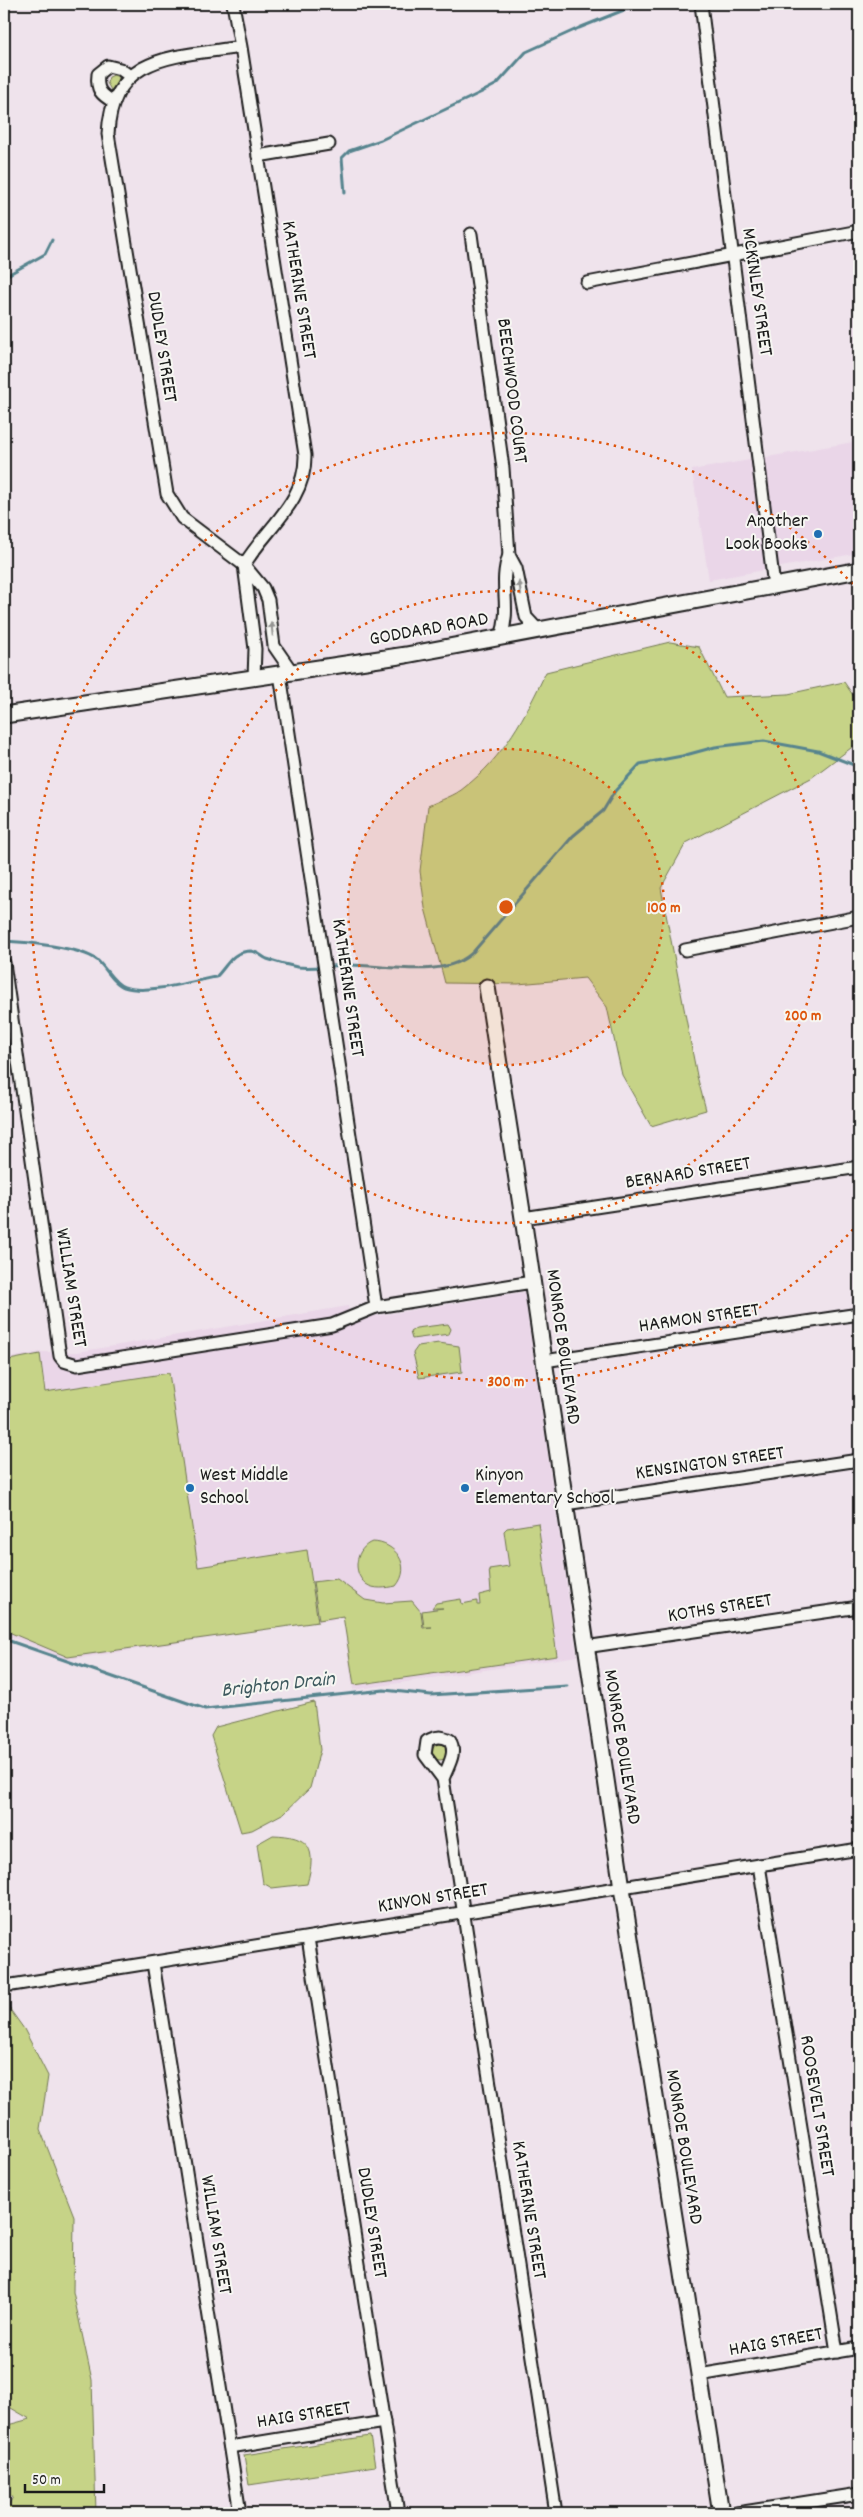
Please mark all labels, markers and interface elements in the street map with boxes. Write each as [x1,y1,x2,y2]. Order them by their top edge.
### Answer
street label: KATHERINE STREET [273,219,323,361]
street label: MCKINLEY STREET [733,226,779,358]
street label: DUDLEY STREET [138,289,184,405]
street label: BEECHWOOD COURT [488,317,534,465]
place label: Another Look Books [725,508,809,559]
marker: Another Look Books [812,528,824,540]
one-way arrow [516,580,524,596]
street label: GODDARD ROAD [367,606,491,654]
one-way arrow [268,621,276,637]
centre of rings [497,898,515,916]
text: 100 m [647,898,681,920]
street label: KATHERINE STREET [323,917,371,1059]
text: 200 m [785,1006,821,1028]
street label: BERNARD STREET [623,1150,753,1198]
street label: WILLIAM STREET [47,1226,93,1350]
street label: MONROE BOULEVARD [537,1268,587,1426]
street label: HARMON STREET [637,1297,761,1341]
text: 300 m [488,1372,524,1394]
street label: KENSINGTON STREET [634,1440,786,1488]
place label: West Middle School [200,1462,289,1513]
place label: Kinyon Elementary School [475,1462,615,1513]
marker: West Middle School [184,1482,196,1494]
marker: Kinyon Elementary School [459,1482,471,1494]
street label: KOTHS STREET [666,1587,774,1631]
water label: Brighton Drain [220,1665,338,1707]
street label: MONROE BOULEVARD [595,1668,647,1826]
street label: KINYON STREET [376,1876,490,1922]
street label: ROOSEVELT STREET [791,2033,841,2179]
street label: MONROE BOULEVARD [657,2068,709,2226]
street label: KATHERINE STREET [503,2139,553,2281]
street label: DUDLEY STREET [348,2165,394,2281]
street label: WILLIAM STREET [192,2173,238,2297]
street label: HAIG STREET [727,2321,825,2365]
street label: HAIG STREET [255,2395,353,2437]
scale bar [25,2462,104,2494]
text: 50 m [32,2470,61,2492]

